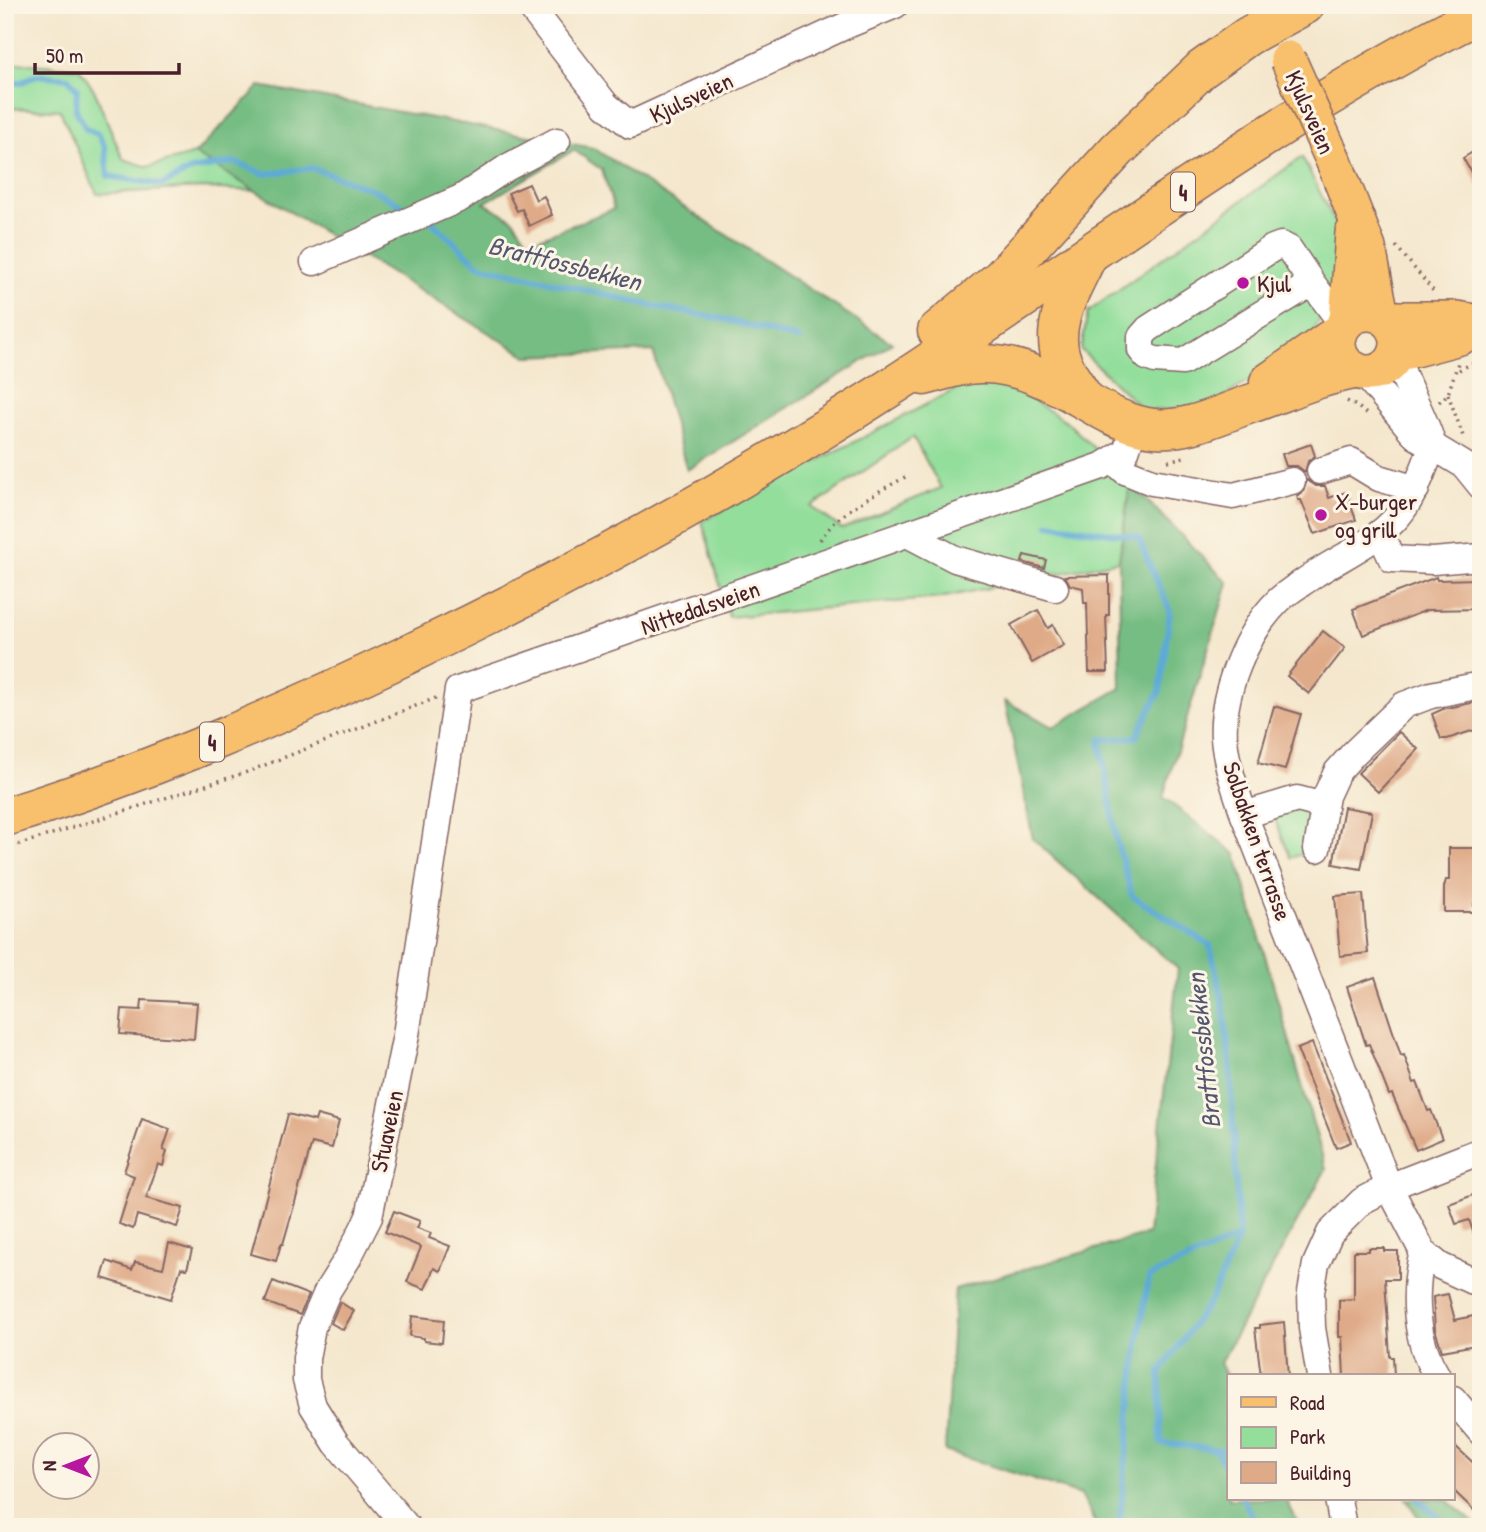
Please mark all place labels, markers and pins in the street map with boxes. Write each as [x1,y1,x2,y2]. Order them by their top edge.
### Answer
place label: Kjul [1257,267,1292,299]
marker: Kjul [1235,275,1251,291]
place label: X-burger og grill [1335,485,1417,545]
marker: X-burger og grill [1313,507,1329,523]

